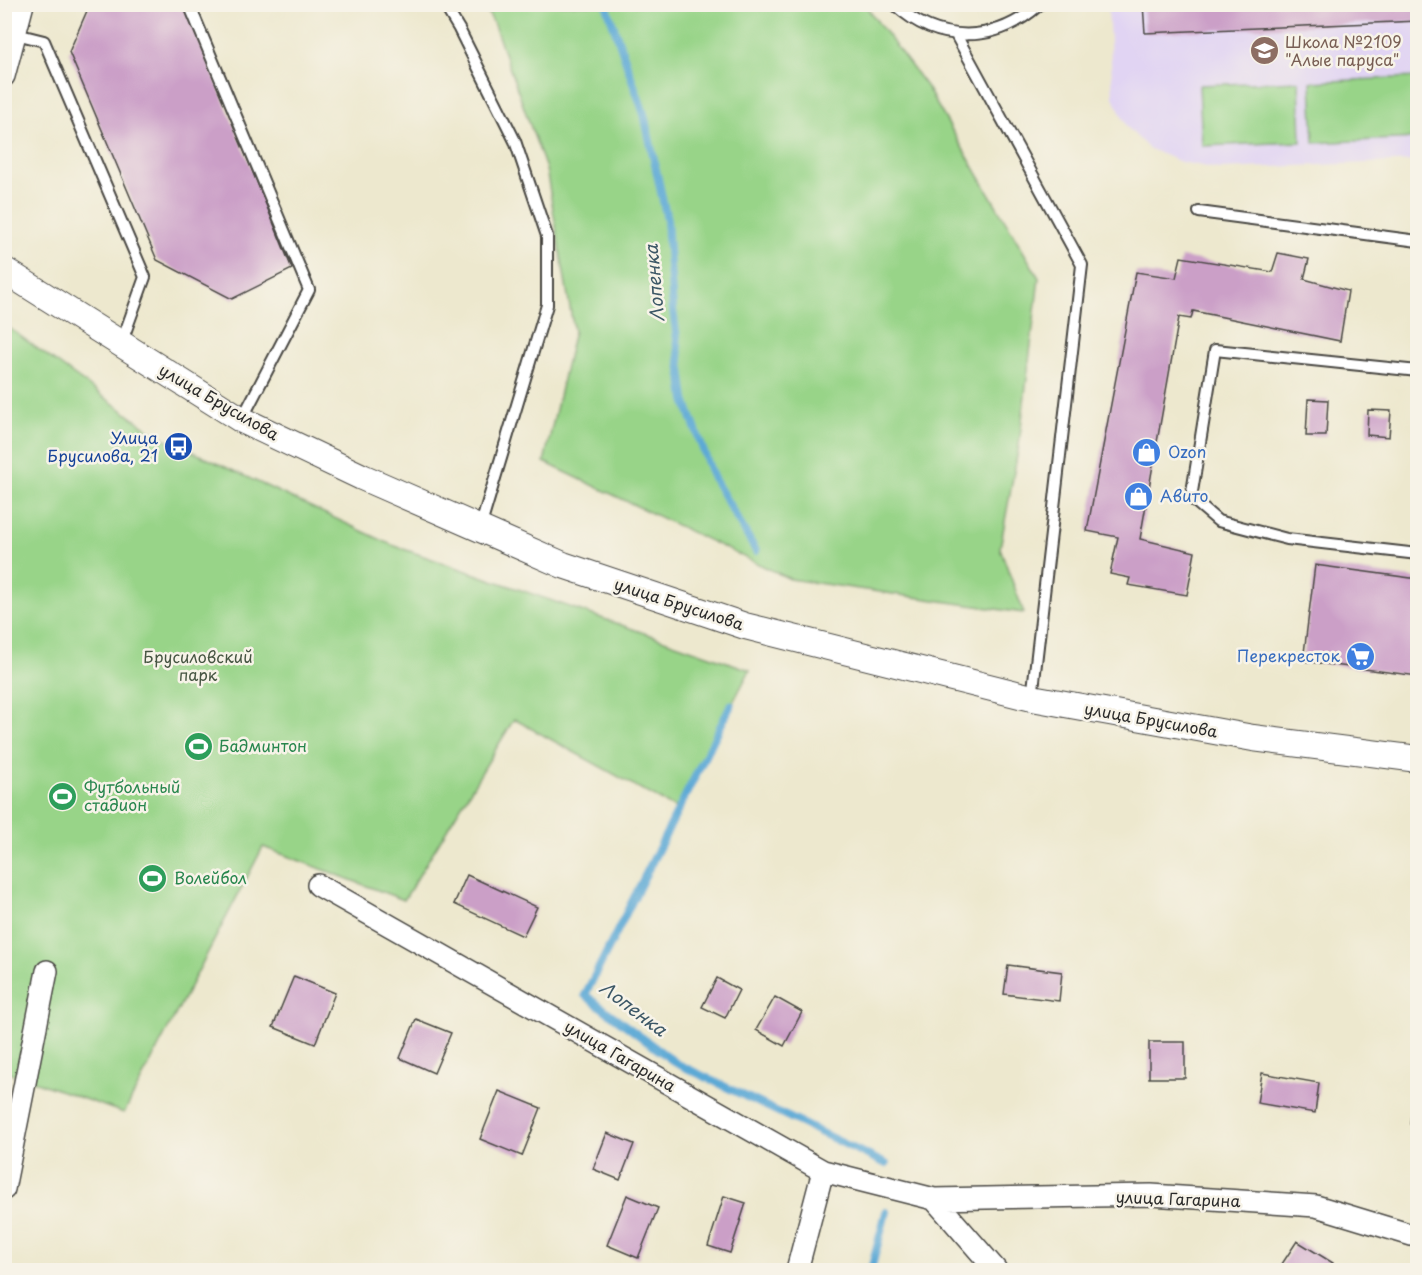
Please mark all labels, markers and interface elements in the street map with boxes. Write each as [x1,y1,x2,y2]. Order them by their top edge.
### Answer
place label: Школа №2109 "Алые паруса" [1285,29,1402,71]
school or university icon: Школа №2109 "Алые паруса" [1248,35,1280,67]
water label: Лопенка [637,242,670,323]
street label: улица Брусилова [155,357,284,445]
place label: Улица Брусилова, 21 [48,425,158,467]
bus stop icon: Улица Брусилова, 21 [163,431,195,463]
shop icon: Ozon [1131,436,1163,468]
place label: Ozon [1168,439,1206,463]
shop icon: Авито [1123,480,1155,512]
place label: Авито [1160,483,1208,507]
street label: улица Брусилова [611,571,747,635]
supermarket icon: Перекресток [1345,640,1377,672]
place label: Перекресток [1237,643,1340,667]
park label: Брусиловский парк [143,644,253,686]
street label: улица Брусилова [1083,695,1220,743]
sports icon: Бадминтон [182,730,214,762]
place label: Бадминтон [219,733,307,757]
place label: Футбольный стадион [84,774,180,816]
sports icon: Футбольный стадион [47,780,79,812]
sports icon: Волейбол [137,862,169,894]
place label: Волейбол [174,865,247,889]
water label: Лопенка [595,974,674,1042]
street label: улица Гагарина [560,1014,681,1097]
street label: улица Гагарина [1115,1184,1241,1212]

